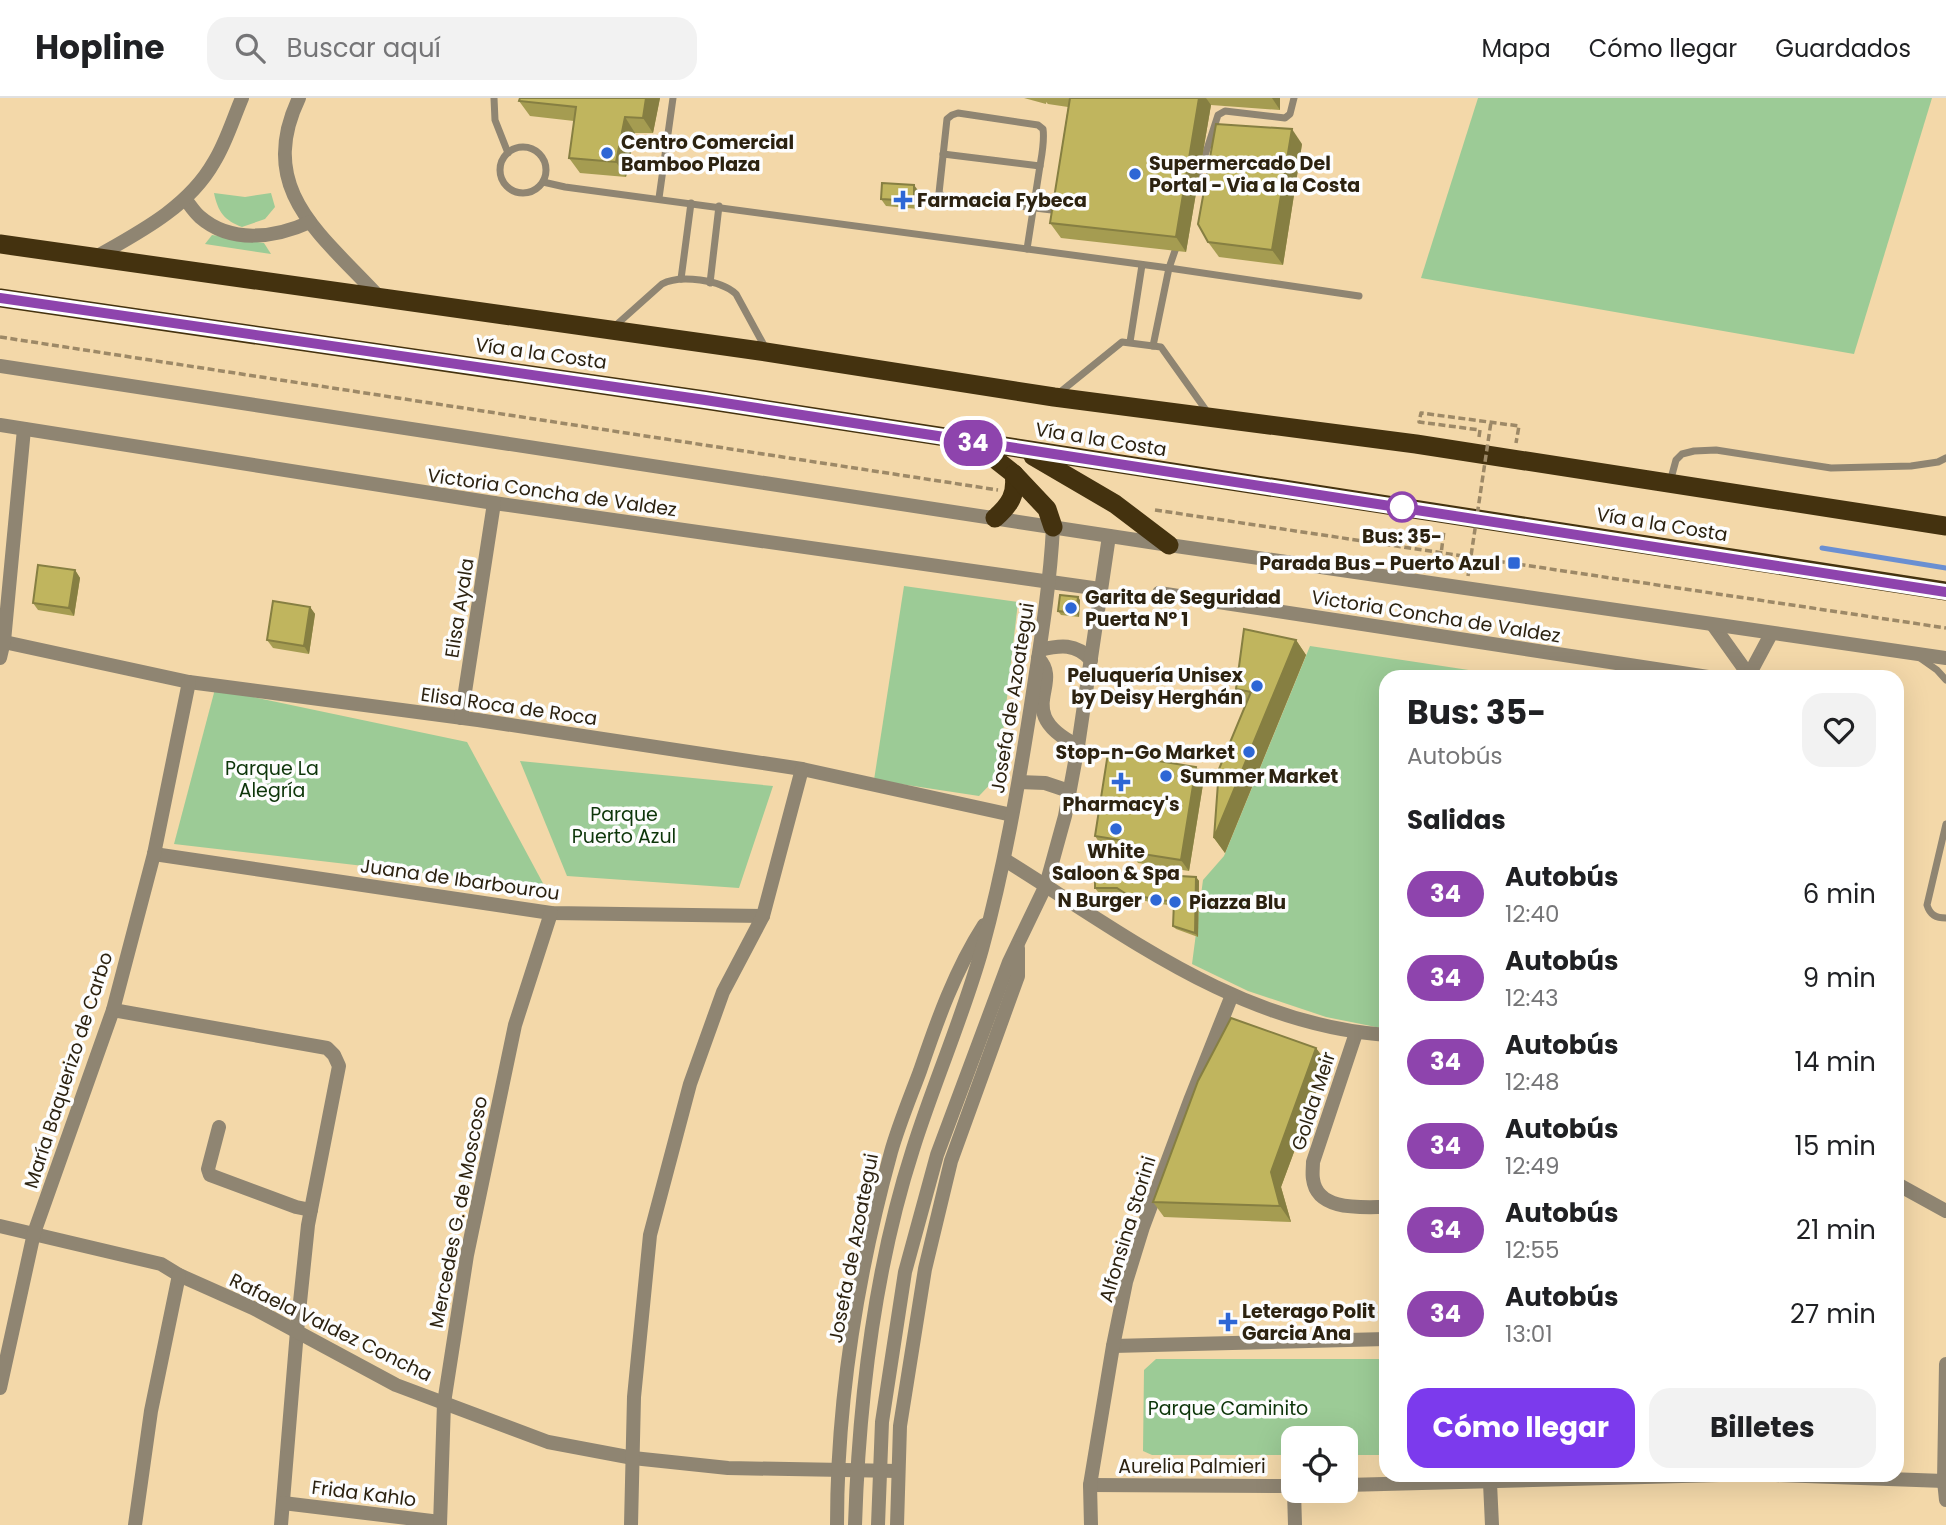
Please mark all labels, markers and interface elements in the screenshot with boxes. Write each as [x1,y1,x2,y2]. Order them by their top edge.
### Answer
search box [207,17,697,80]
text: Hopline [35,24,165,71]
icon: search [231,29,269,67]
text: Buscar aquí [287,30,441,66]
text: Mapa [1481,32,1551,65]
text: Cómo llegar [1589,32,1737,65]
text: Guardados [1775,32,1911,65]
place label: Centro Comercial Bamboo Plaza [621,129,794,178]
marker: Centro Comercial Bamboo Plaza [599,145,615,161]
place label: Supermercado Del Portal - Via a la Costa [1149,150,1360,199]
marker: Supermercado Del Portal - Via a la Costa [1127,166,1143,182]
place label: Farmacia Fybeca [917,187,1087,214]
marker: Farmacia Fybeca [895,192,911,208]
street label: Vía a la Costa [473,331,608,376]
street label: Vía a la Costa [1033,416,1168,463]
line badge: 34 [942,420,1004,466]
text: 34 [958,426,988,459]
street label: Victoria Concha de Valdez [425,462,678,523]
marker: Bus: 35- [1387,492,1417,522]
street label: Vía a la Costa [1594,501,1729,548]
place label: Bus: 35- [1362,523,1442,550]
place label: Parada Bus - Puerto Azul [1259,550,1500,577]
marker: Parada Bus - Puerto Azul [1506,555,1522,571]
street label: Elisa Ayala [438,556,481,660]
street label: Victoria Concha de Valdez [1309,583,1562,650]
place label: Garita de Seguridad Puerta Nº 1 [1085,584,1281,633]
marker: Garita de Seguridad Puerta Nº 1 [1063,600,1079,616]
street label: Josefa de Azoategui [984,601,1041,795]
place label: Peluquería Unisex by Deisy Herghán [1067,662,1244,711]
marker: Peluquería Unisex by Deisy Herghán [1249,678,1265,694]
street label: Elisa Roca de Roca [419,681,599,732]
text: Bus: 35- [1407,689,1546,736]
button: heart [1802,693,1876,767]
place label: Stop-n-Go Market [1056,739,1235,766]
text: Autobús [1407,740,1503,772]
marker: Stop-n-Go Market [1241,744,1257,760]
park label: Parque La Alegría [225,755,319,804]
place label: Summer Market [1180,763,1339,790]
marker: Summer Market [1158,768,1174,784]
marker: Pharmacy's [1113,774,1129,790]
place label: Pharmacy's [1062,791,1180,818]
park label: Parque Puerto Azul [572,801,676,850]
text: Salidas [1407,802,1506,838]
marker: White Saloon & Spa [1108,821,1124,837]
place label: White Saloon & Spa [1052,838,1180,887]
street label: Juana de Ibarbourou [359,852,561,907]
text: Autobús [1505,859,1619,895]
text: 6 min [1803,876,1876,912]
text: 34 [1430,877,1461,910]
place label: N Burger [1057,887,1142,914]
place label: Piazza Blu [1189,889,1286,916]
marker: N Burger [1148,892,1164,908]
marker: Piazza Blu [1167,894,1183,910]
text: 12:40 [1505,898,1559,930]
text: Autobús [1505,943,1619,979]
street label: María Baquerizo de Carbo [17,948,119,1192]
text: 9 min [1803,960,1876,996]
text: 34 [1430,961,1461,994]
text: 12:43 [1505,982,1559,1014]
text: Autobús [1505,1027,1619,1063]
text: 14 min [1795,1044,1876,1080]
text: 34 [1430,1045,1461,1078]
street label: Golda Meir [1285,1048,1342,1154]
text: 12:48 [1505,1066,1559,1098]
street label: Mercedes G. de Moscoso [423,1094,494,1330]
text: Autobús [1505,1111,1619,1147]
text: 15 min [1795,1128,1876,1164]
text: 34 [1430,1129,1461,1162]
text: 12:49 [1505,1150,1559,1182]
street label: Josefa de Azoategui [822,1151,885,1345]
street label: Alfonsina Storini [1092,1153,1163,1306]
text: Autobús [1505,1195,1619,1231]
text: 21 min [1796,1212,1876,1248]
text: 34 [1430,1213,1461,1246]
text: 12:55 [1505,1234,1559,1266]
street label: Rafaela Valdez Concha [225,1267,437,1388]
text: Autobús [1505,1279,1619,1315]
text: 27 min [1790,1296,1876,1332]
text: 34 [1430,1297,1461,1330]
place label: Leterago Polit Garcia Ana [1242,1298,1375,1347]
marker: Leterago Polit Garcia Ana [1220,1314,1236,1330]
text: 13:01 [1505,1318,1553,1350]
button: Cómo llegar [1407,1388,1635,1468]
button: Billetes [1649,1388,1876,1468]
park label: Parque Caminito [1148,1395,1308,1422]
map controls [1281,1426,1358,1503]
button: locate [1281,1426,1358,1503]
street label: Aurelia Palmieri [1118,1453,1266,1480]
street label: Frida Kahlo [310,1474,418,1513]

